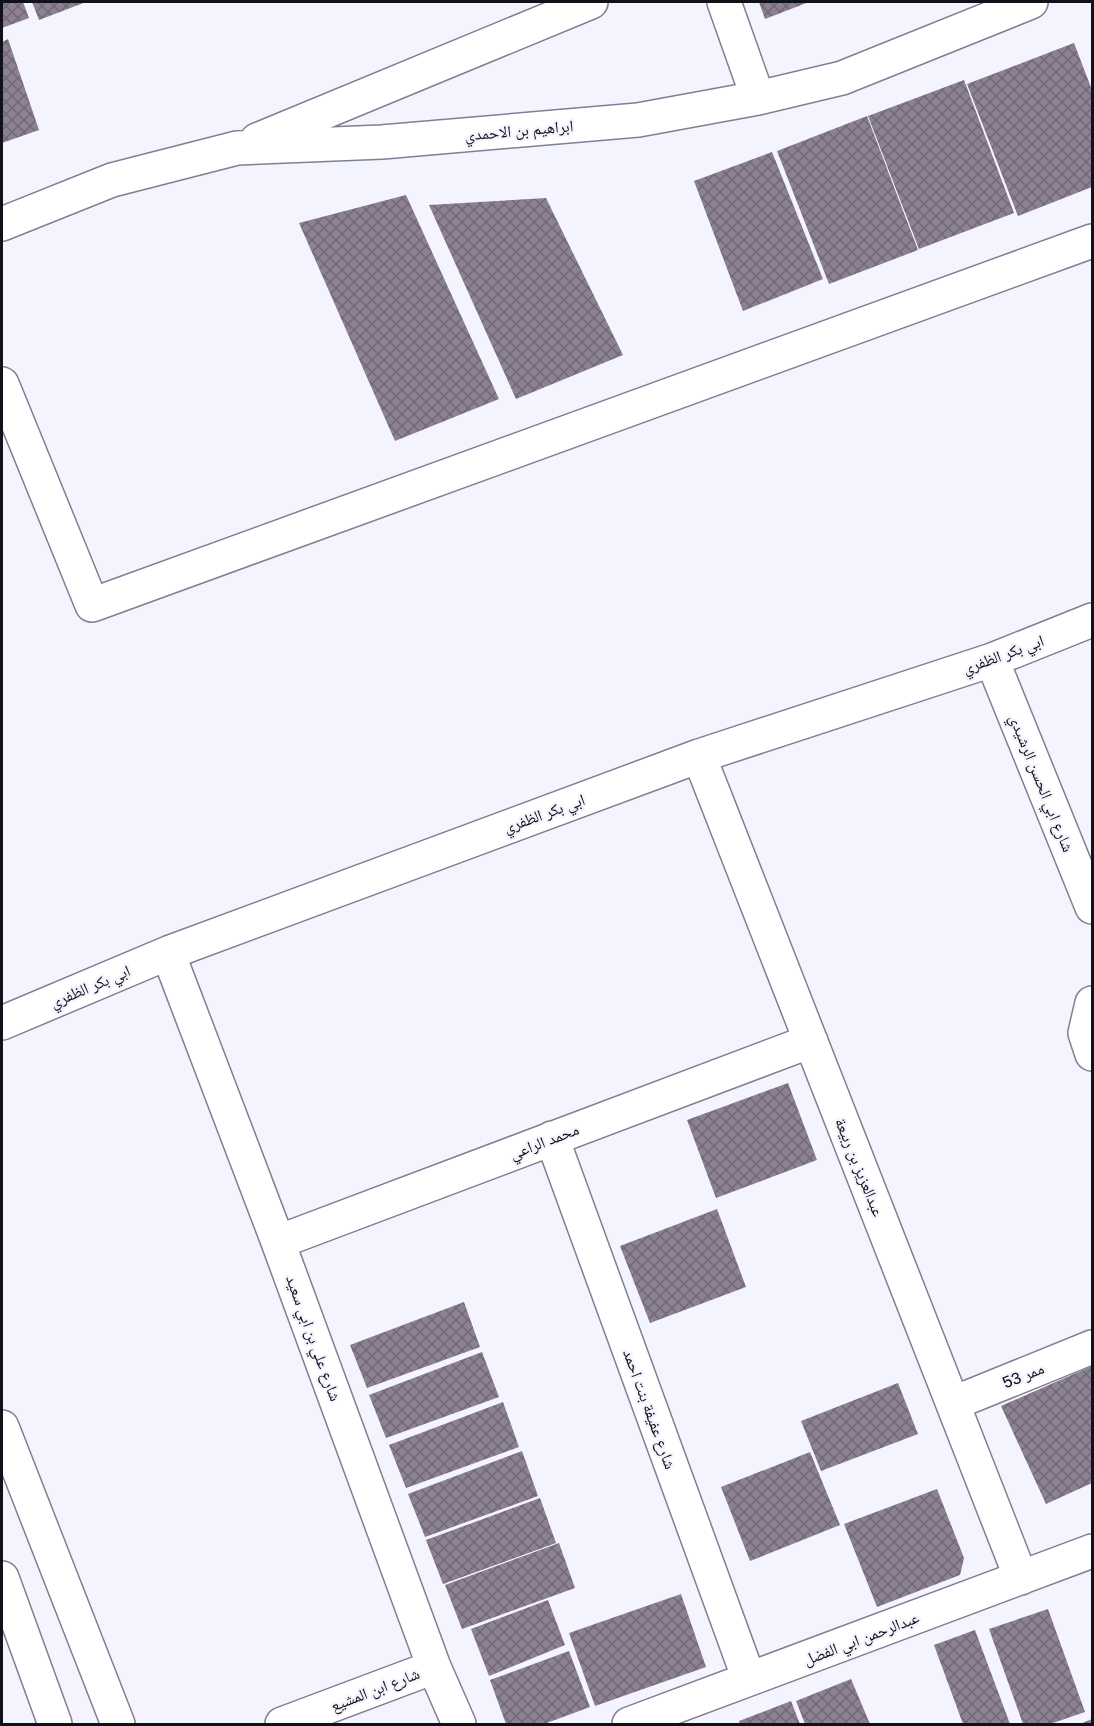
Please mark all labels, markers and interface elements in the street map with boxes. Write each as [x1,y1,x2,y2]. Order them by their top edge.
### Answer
street label: ابراهيم بن الاحمدي [464,115,574,148]
street label: ابي بكر الظفري [960,630,1048,681]
street label: شارع ابي الحسن الرشيدي [1002,711,1079,856]
street label: ابي بكر الظفري [501,789,589,840]
street label: ابي بكر الظفري [47,960,134,1015]
street label: عبدالعزيز بن ربيعة [830,1115,889,1220]
street label: محمد الراعي [506,1119,583,1166]
street label: شارع علي بن ابي سعيد [279,1272,346,1405]
street label: شارع عفيفة بنت احمد [618,1346,681,1472]
street label: ممر 53 [999,1358,1047,1392]
street label: عبدالرحمن ابي الفضل [800,1607,923,1672]
street label: شارع ابن المشيع [328,1663,423,1716]

